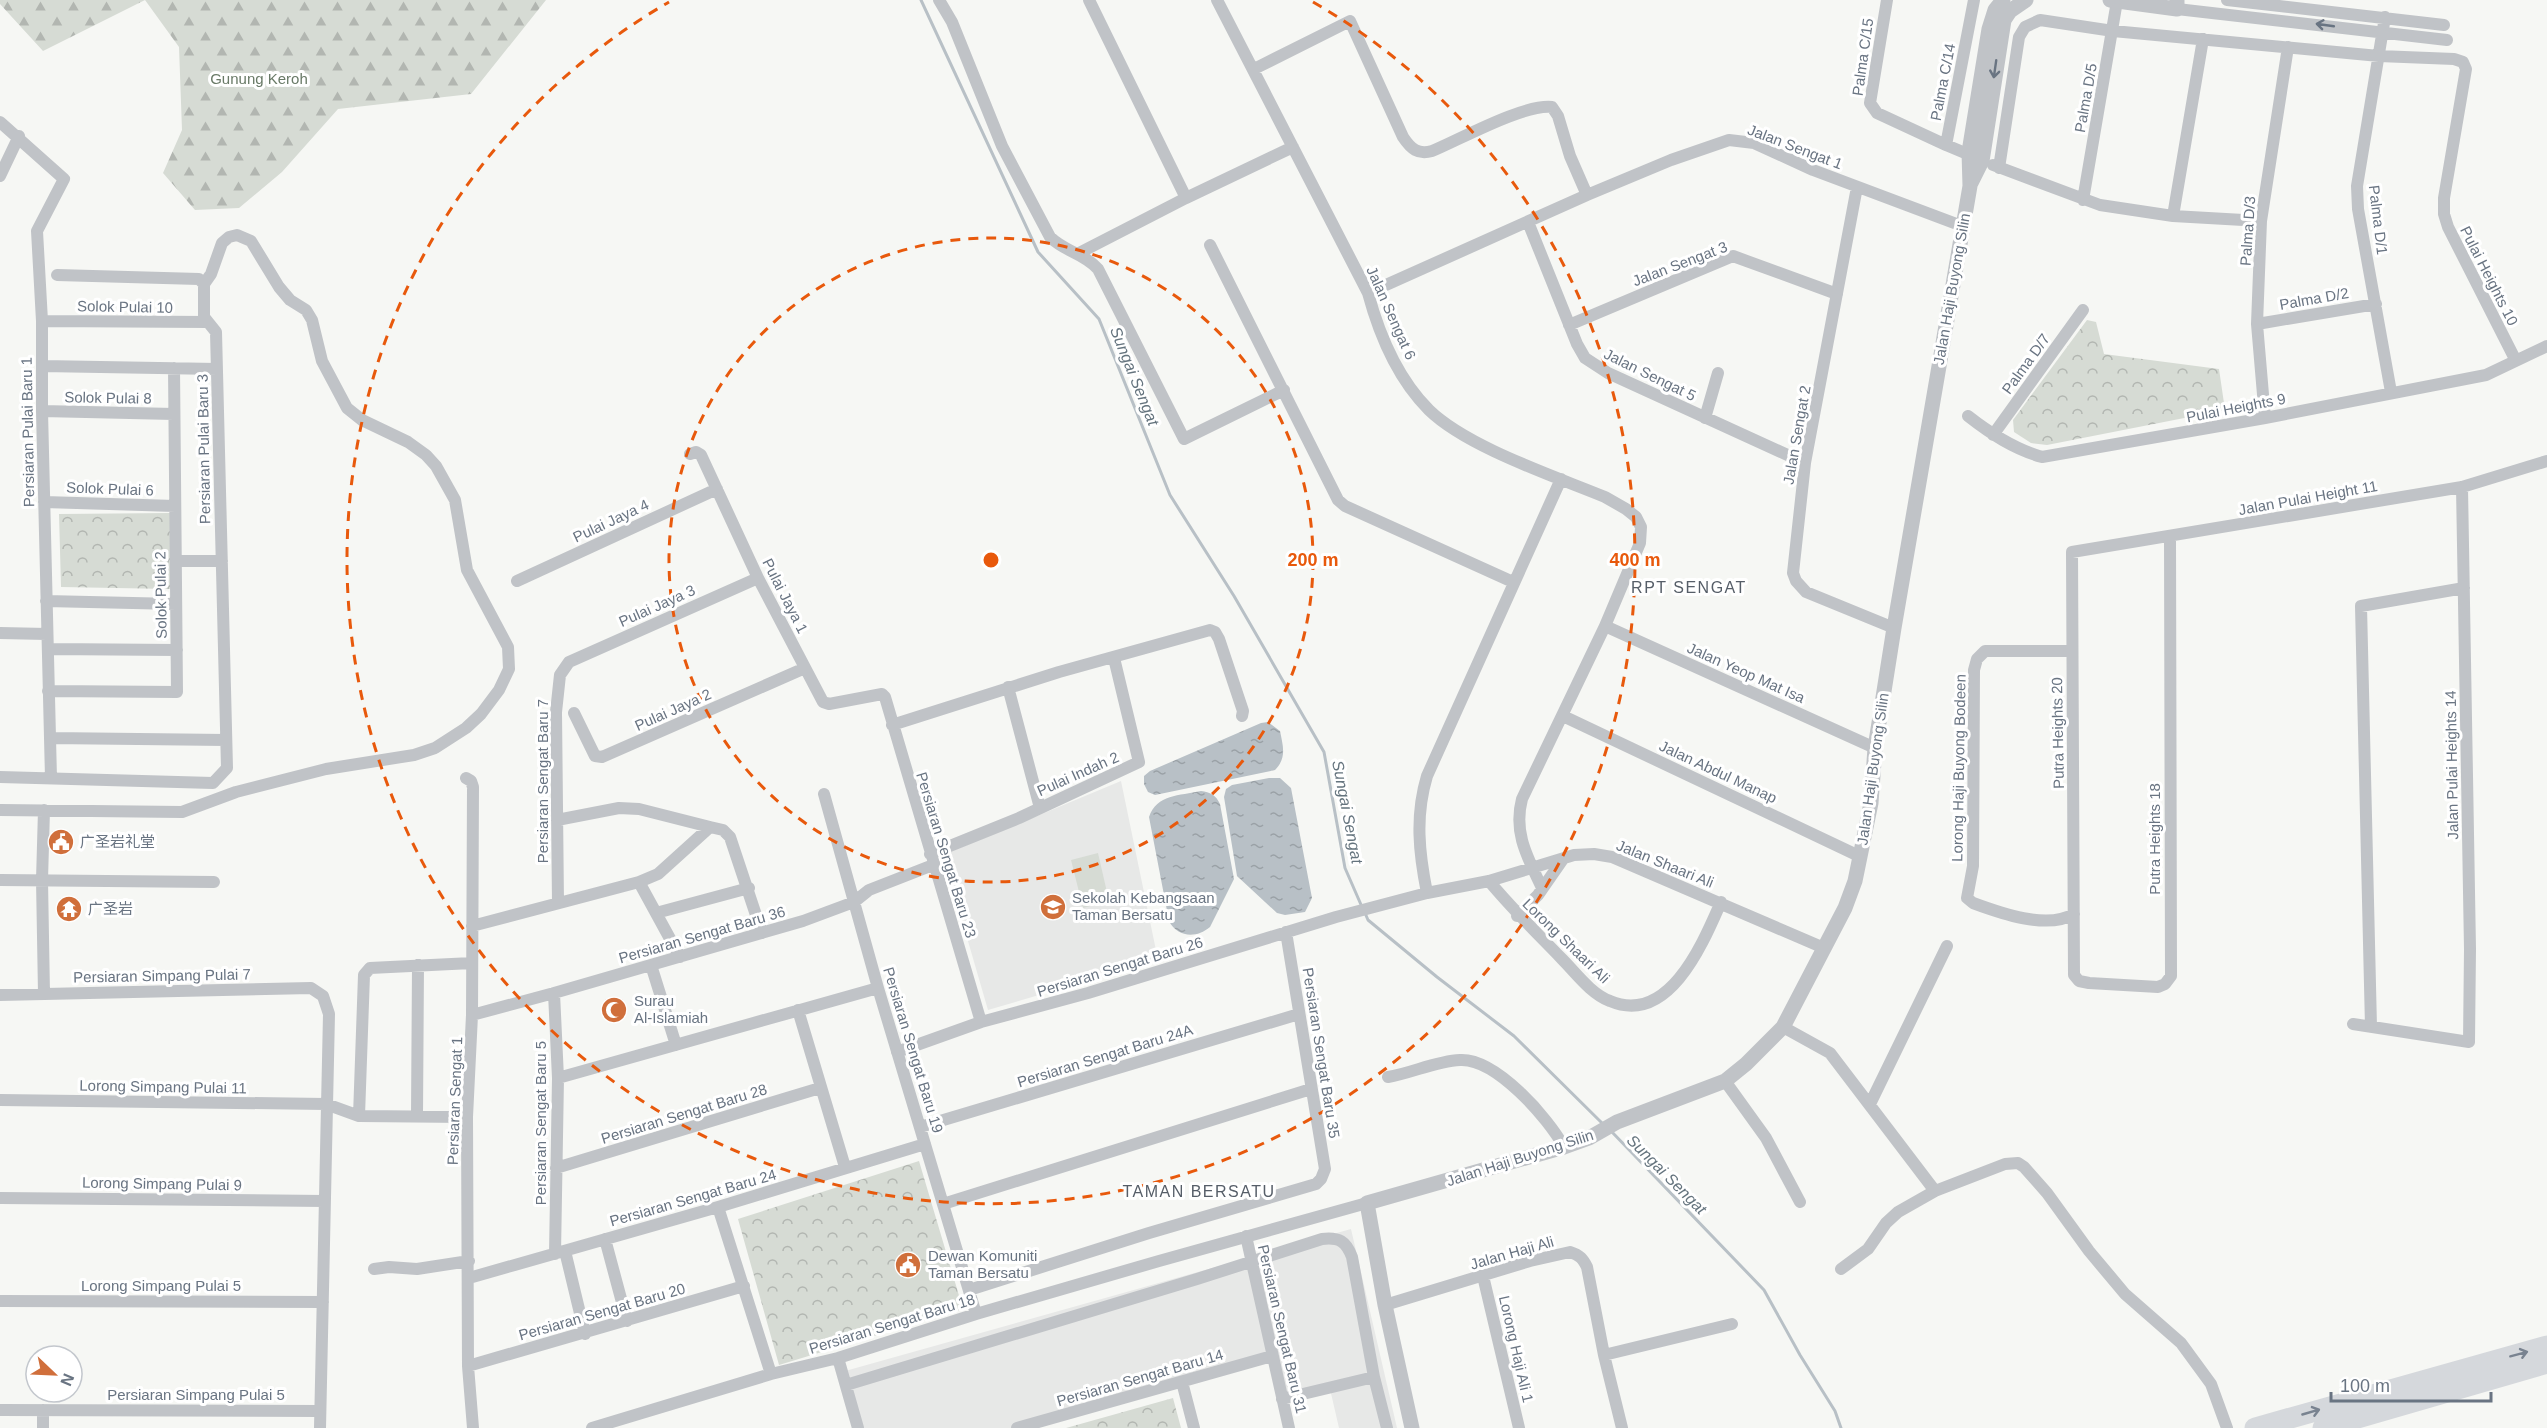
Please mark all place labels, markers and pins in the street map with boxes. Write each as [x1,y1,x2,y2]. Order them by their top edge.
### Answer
centre of rings [981,550,1001,570]
public building icon: 广圣岩礼堂 [46,827,76,857]
place label: 广圣岩礼堂 [80,833,155,850]
place label: Sekolah Kebangsaan Taman Bersatu [1072,889,1215,923]
school or university icon: Sekolah Kebangsaan Taman Bersatu [1038,892,1068,922]
temple icon: 广圣岩 [54,894,84,924]
place label: 广圣岩 [88,900,133,917]
place label: Surau Al-Islamiah [634,992,708,1026]
mosque icon: Surau Al-Islamiah [599,995,629,1025]
place label: Dewan Komuniti Taman Bersatu [928,1247,1037,1281]
public building icon: Dewan Komuniti Taman Bersatu [893,1250,923,1280]

